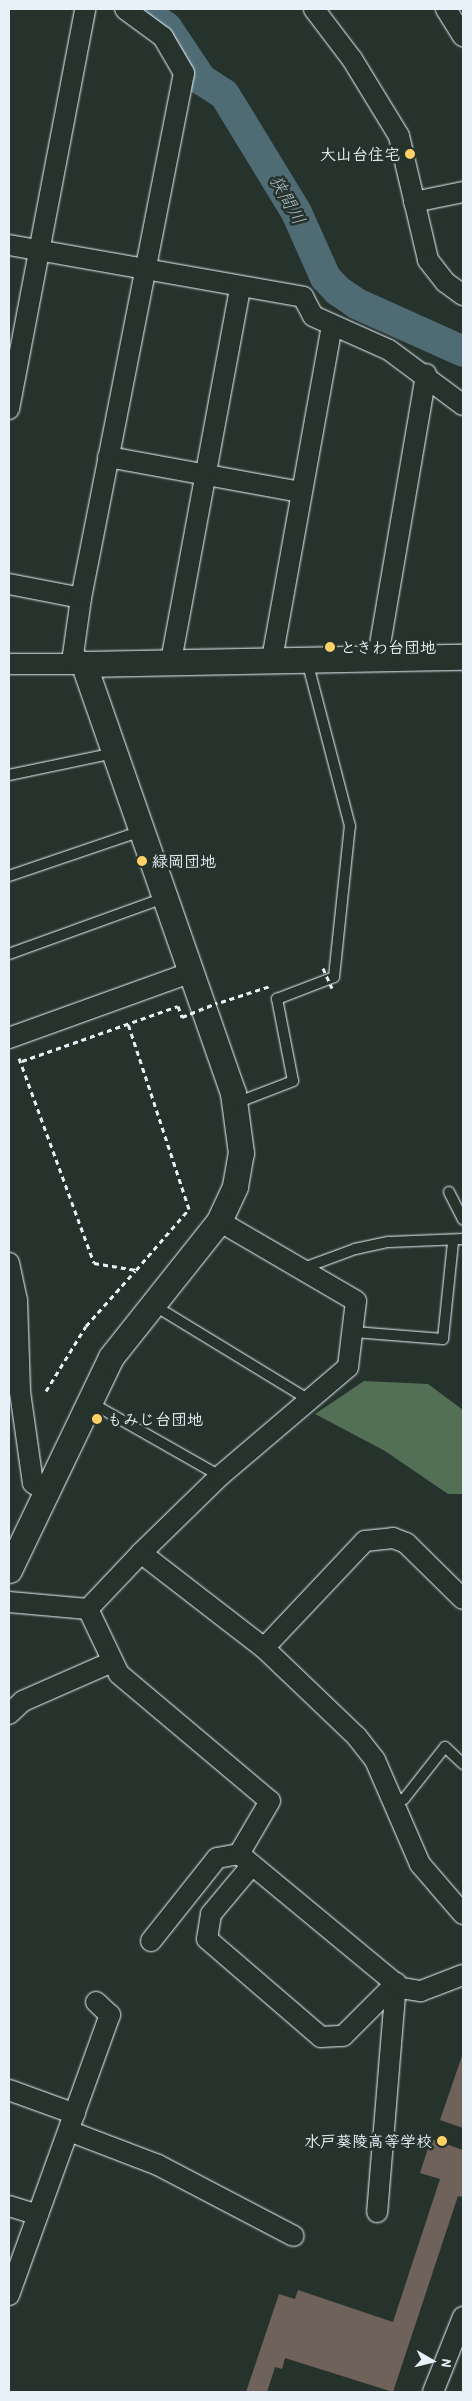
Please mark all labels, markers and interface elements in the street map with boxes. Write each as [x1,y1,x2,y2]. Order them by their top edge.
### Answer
place label: 大山台住宅 [320,144,400,164]
marker: 大山台住宅 [404,148,416,160]
water label: 狭間川 [264,171,310,229]
place label: ときわ台団地 [340,637,436,657]
marker: ときわ台団地 [324,641,336,653]
place label: 緑岡団地 [152,851,216,871]
marker: 緑岡団地 [136,855,148,867]
place label: もみじ台団地 [107,1409,203,1429]
marker: もみじ台団地 [91,1413,103,1425]
place label: 水戸葵陵高等学校 [304,2131,432,2151]
marker: 水戸葵陵高等学校 [436,2135,448,2147]
north arrow [407,2336,457,2386]
text: N [437,2358,457,2368]

